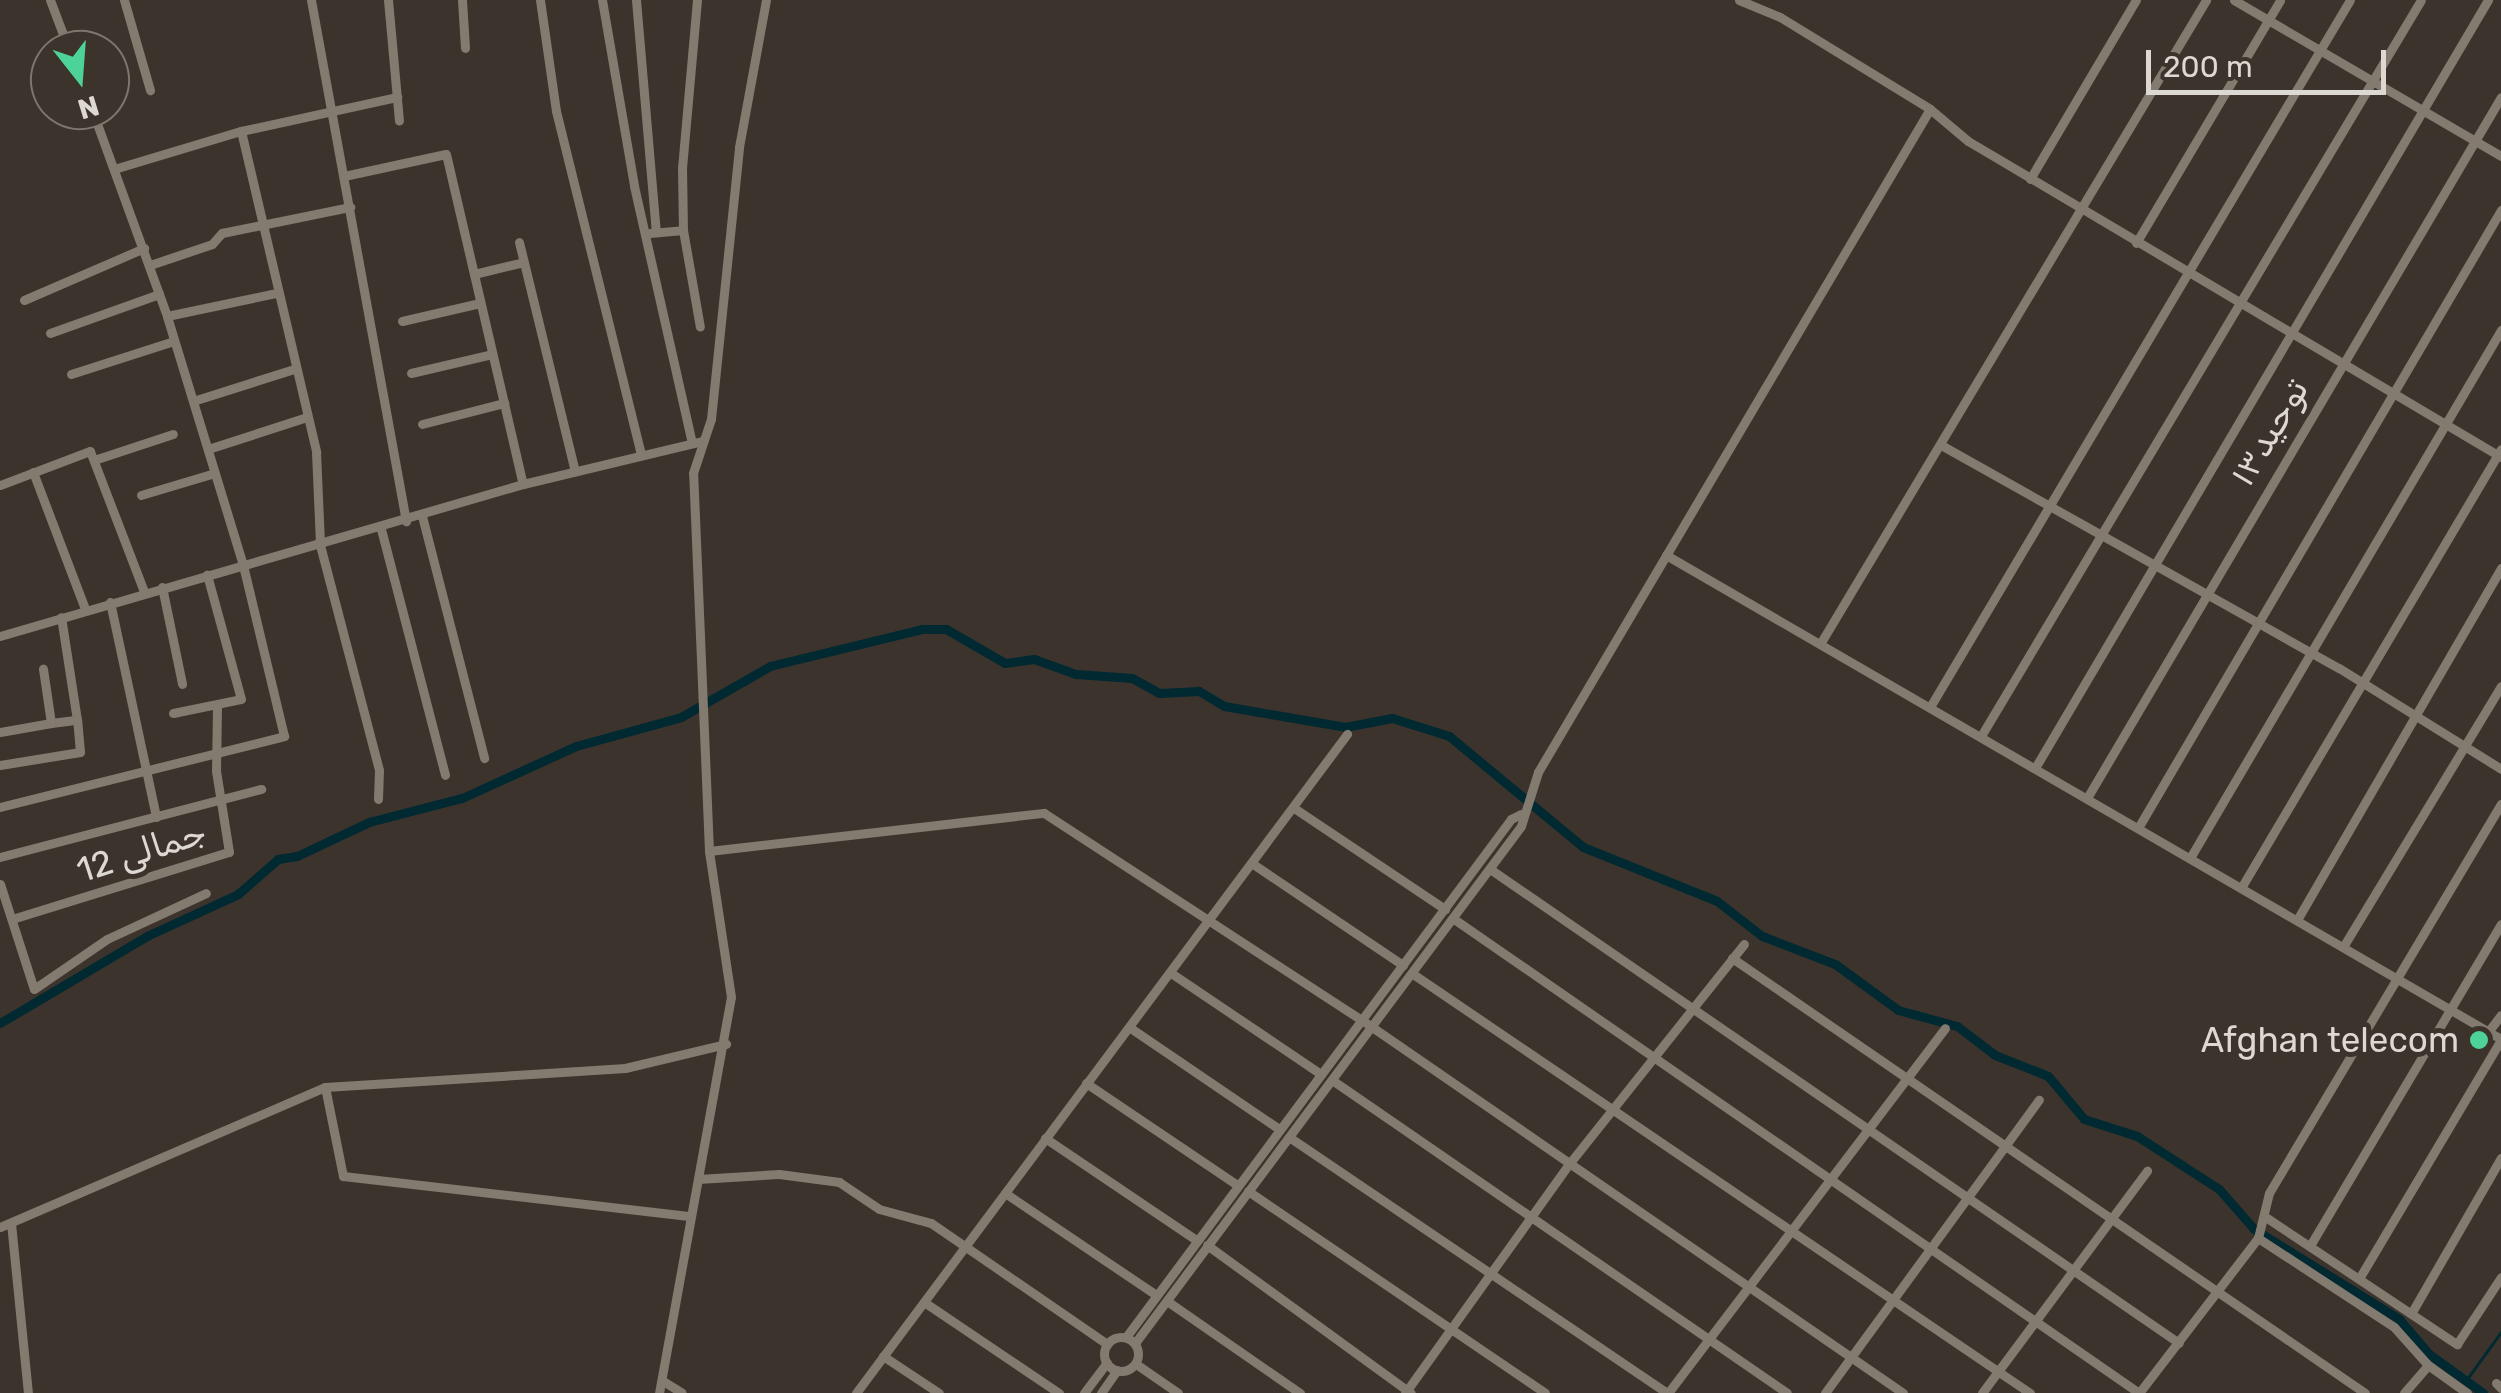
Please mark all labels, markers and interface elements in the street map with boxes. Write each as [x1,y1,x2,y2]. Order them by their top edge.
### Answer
north arrow [30,30,130,130]
scale bar [2151,30,2391,92]
text: 200 m [2163,49,2253,85]
text: N [74,89,103,126]
street label: توحید۱۳ [2221,371,2317,493]
street label: جمالی 12 [71,810,211,892]
place label: Afghan telecom [2200,1019,2459,1061]
marker: Afghan telecom [2468,1029,2490,1051]

